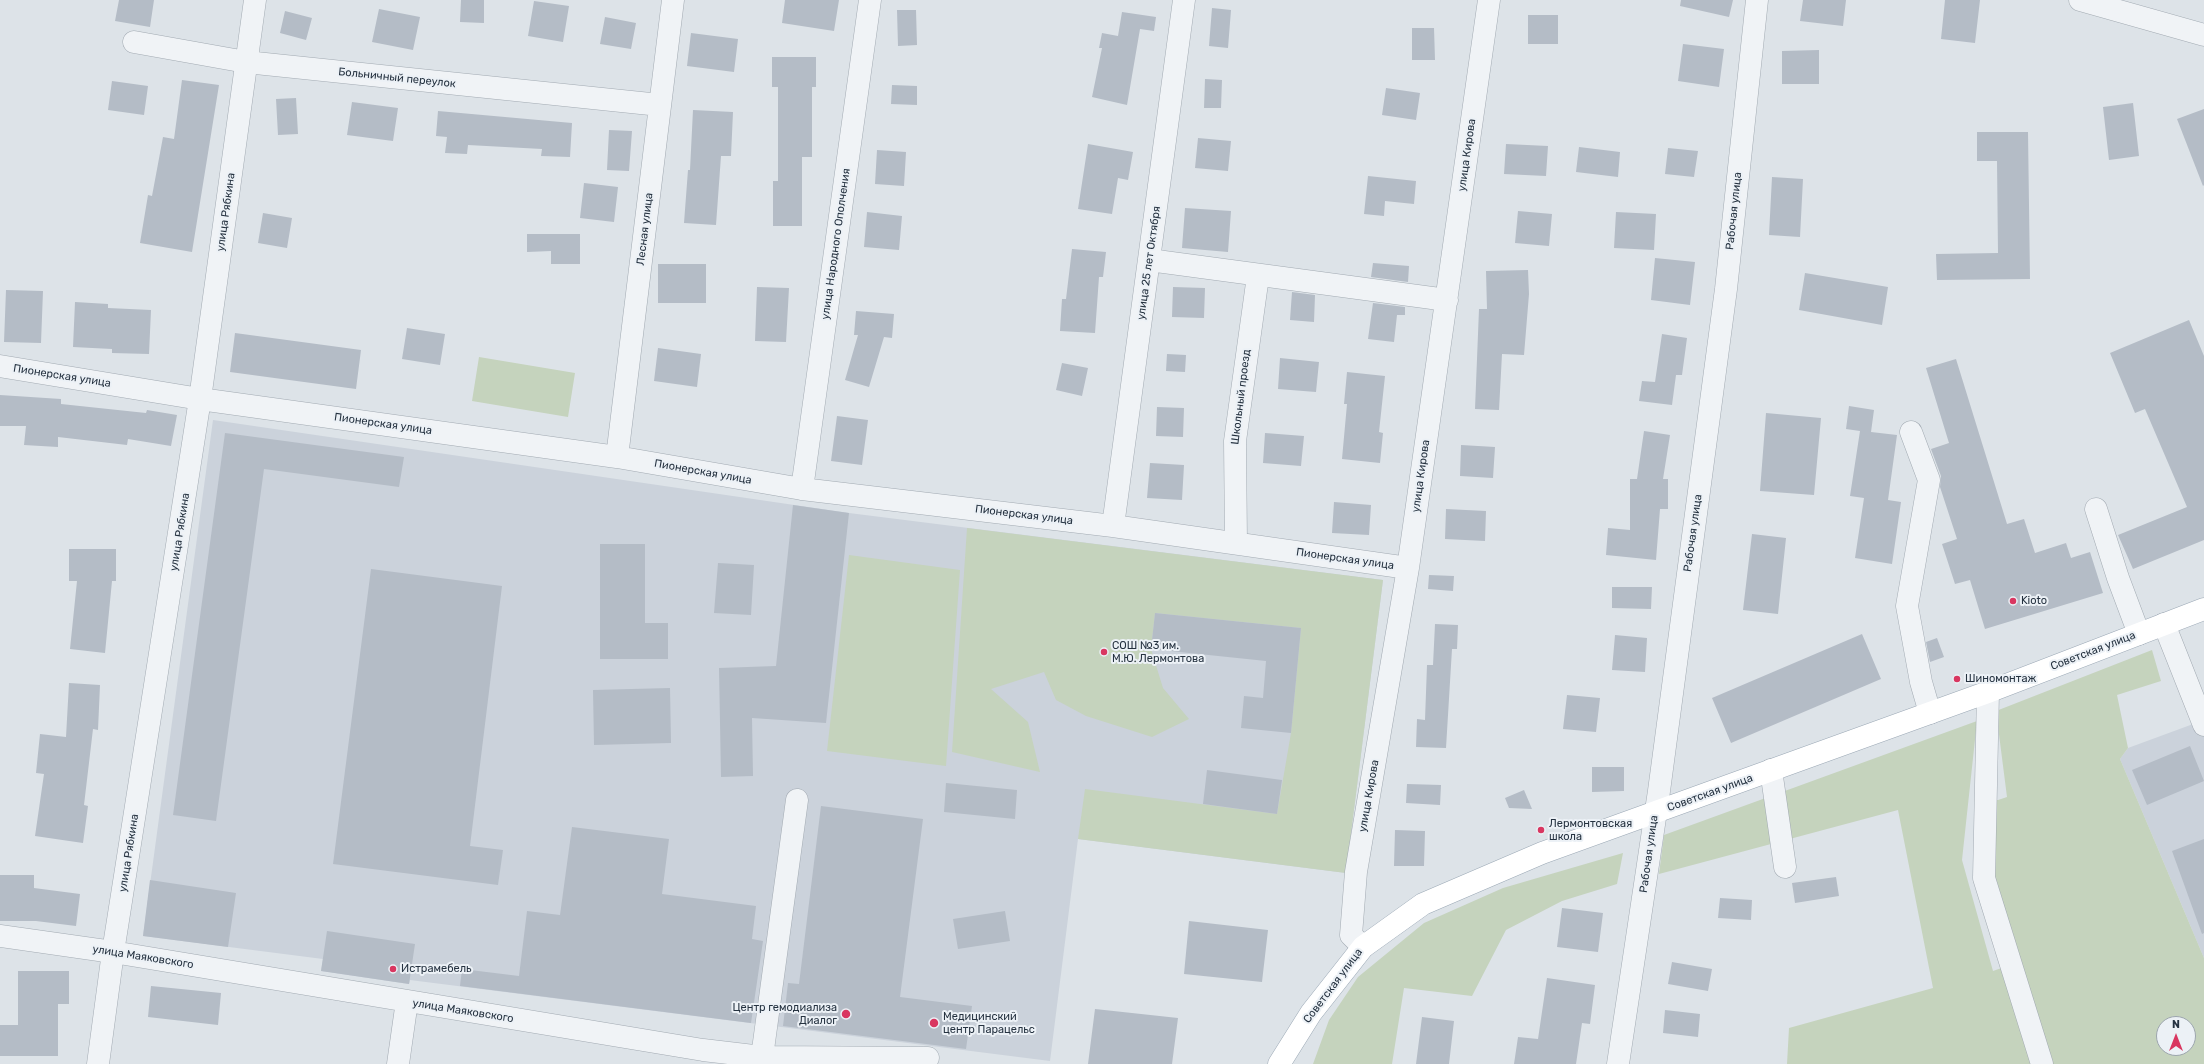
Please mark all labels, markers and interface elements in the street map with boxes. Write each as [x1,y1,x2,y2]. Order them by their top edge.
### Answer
street label: Больничный переулок [338,65,456,91]
street label: улица Кирова [1455,118,1479,192]
street label: улица Народного Ополчения [819,168,853,320]
street label: Рабочая улица [1723,171,1745,251]
street label: улица Рябкина [214,172,238,252]
street label: Лесная улица [634,192,656,266]
street label: улица 25 лет Октября [1134,205,1164,321]
street label: Школьный проезд [1229,349,1253,445]
street label: Пионерская улица [12,362,112,390]
street label: Пионерская улица [333,411,433,437]
street label: улица Кирова [1409,439,1433,513]
street label: Пионерская улица [653,457,753,487]
street label: улица Рябкина [167,492,193,572]
street label: Рабочая улица [1681,493,1705,573]
street label: Пионерская улица [974,502,1074,528]
street label: Пионерская улица [1295,546,1395,572]
place label: Kioto [2021,594,2047,608]
marker: Kioto [2008,596,2018,606]
street label: Советская улица [2049,629,2137,673]
place label: СОШ №3 им. М.Ю. Лермонтова [1112,639,1204,665]
marker: СОШ №3 им. М.Ю. Лермонтова [1099,647,1109,657]
place label: Шиномонтаж [1965,672,2036,686]
marker: Шиномонтаж [1952,674,1962,684]
street label: улица Кирова [1356,759,1382,833]
street label: Советская улица [1665,771,1755,815]
street label: улица Рябкина [116,813,142,893]
street label: Рабочая улица [1637,814,1661,894]
place label: Лермонтовская школа [1549,817,1632,843]
marker: Лермонтовская школа [1536,825,1546,835]
street label: улица Маяковского [91,942,195,972]
street label: Советская улица [1301,946,1365,1026]
place label: Истрамебель [401,962,472,976]
marker: Истрамебель [388,964,398,974]
street label: улица Маяковского [411,996,515,1026]
place label: Центр гемодиализа Диалог [732,1001,837,1027]
marker: Центр гемодиализа Диалог [840,1008,852,1020]
place label: Медицинский центр Парацельс [943,1010,1035,1036]
north arrow [2156,1016,2196,1056]
marker: Медицинский центр Парацельс [928,1017,940,1029]
text: N [2172,1018,2180,1031]

